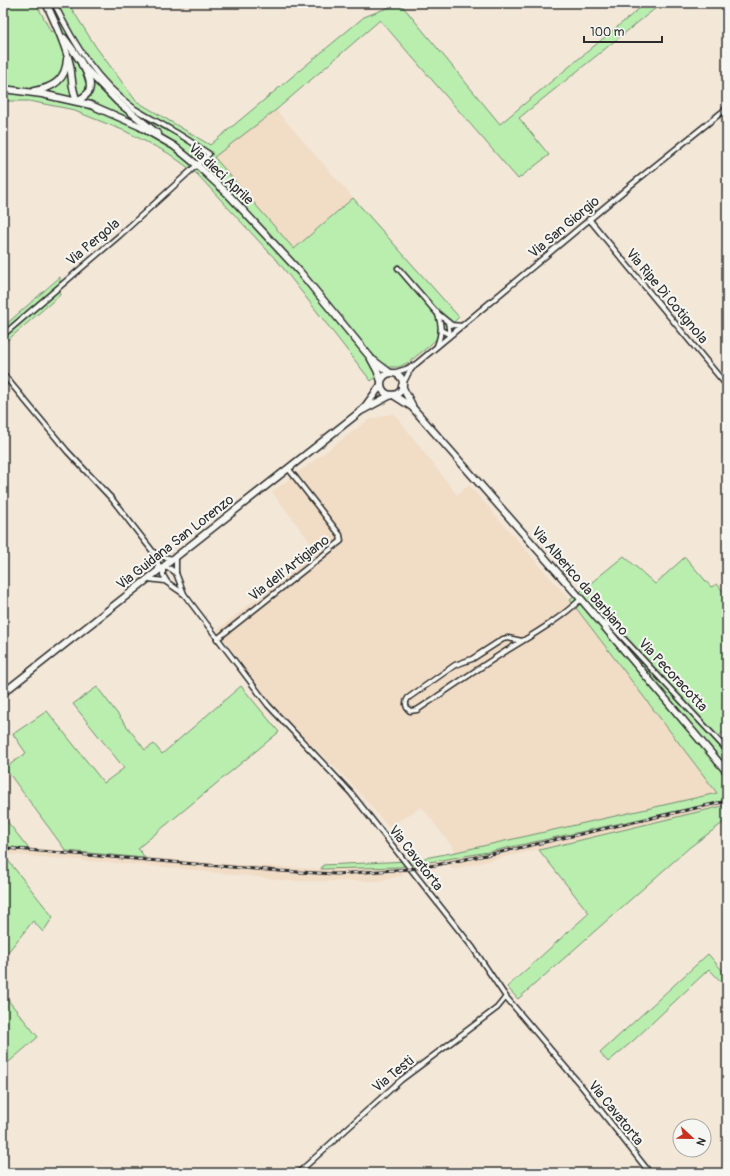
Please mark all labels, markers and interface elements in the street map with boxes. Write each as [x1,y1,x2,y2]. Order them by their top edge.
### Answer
scale bar [584,18,662,44]
text: 100 m [590,25,625,40]
street label: Via dieci Aprile [185,140,257,208]
street label: Via San Giorgio [525,192,603,261]
street label: Via Pergola [63,215,123,269]
street label: Via Ripe Di Cotignola [622,245,712,347]
street label: Via Guidana San Lorenzo [113,491,237,593]
street label: Via Alberico da Barbiano [528,523,632,639]
street label: Via dell'Artigiano [245,531,333,605]
street label: Via Pecoracotta [635,635,711,715]
street label: Via Cavatorta [385,822,447,894]
street label: Via Testi [369,1052,418,1096]
street label: Via Cavatorta [585,1077,647,1149]
north arrow [672,1118,712,1158]
text: N [693,1136,708,1148]

